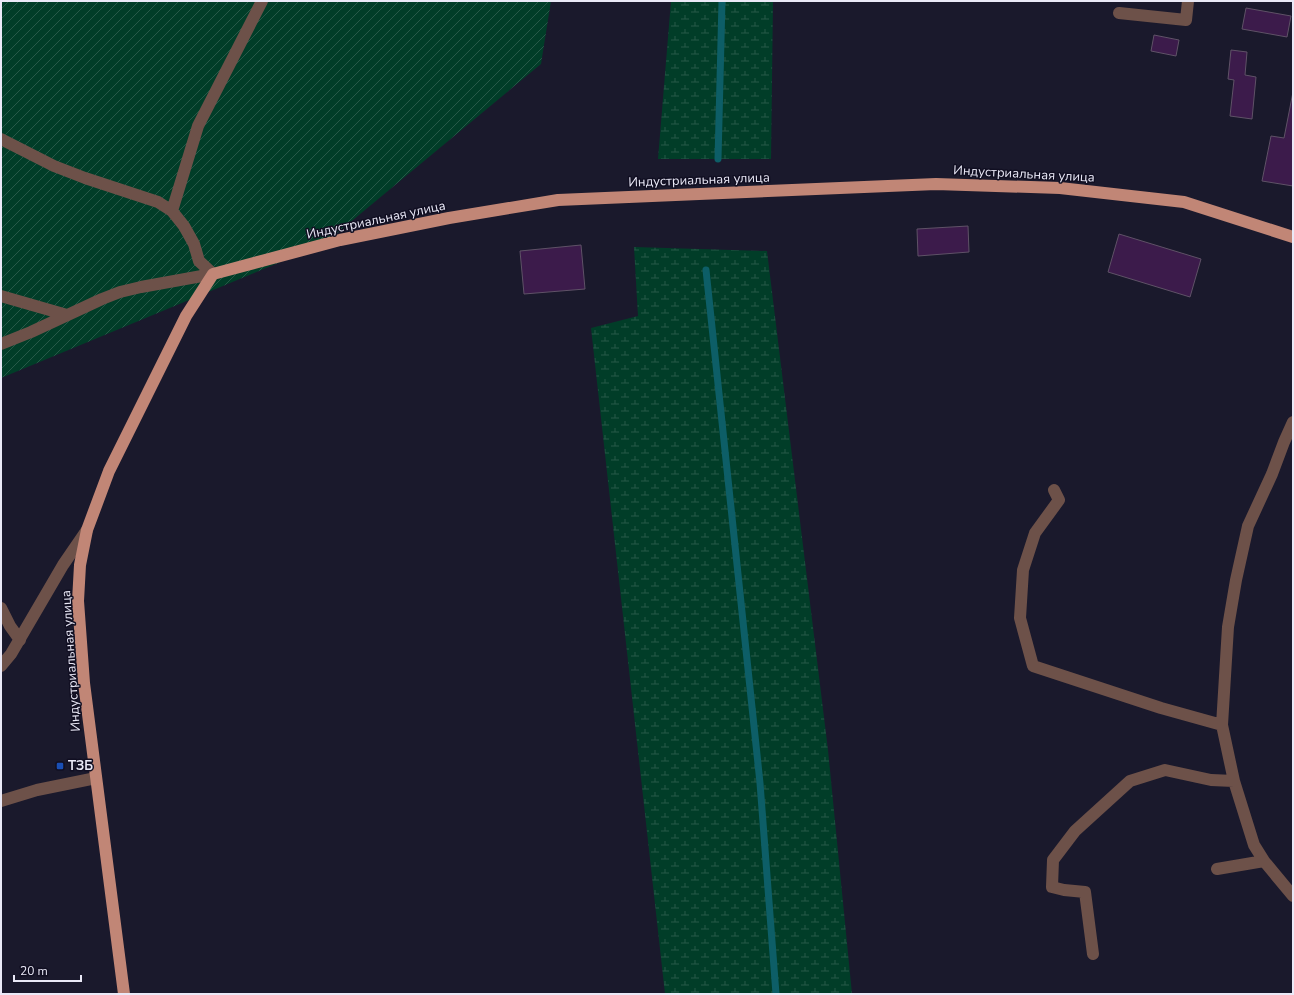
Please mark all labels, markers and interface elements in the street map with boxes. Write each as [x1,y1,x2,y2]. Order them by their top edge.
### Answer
street label: Индустриальная улица [953,161,1095,187]
street label: Индустриальная улица [628,169,770,191]
street label: Индустриальная улица [305,196,447,244]
street label: Индустриальная улица [57,590,85,732]
place label: ТЗБ [68,757,93,775]
marker: ТЗБ [55,761,65,771]
scale bar [14,957,81,983]
text: 20 m [20,963,48,979]

